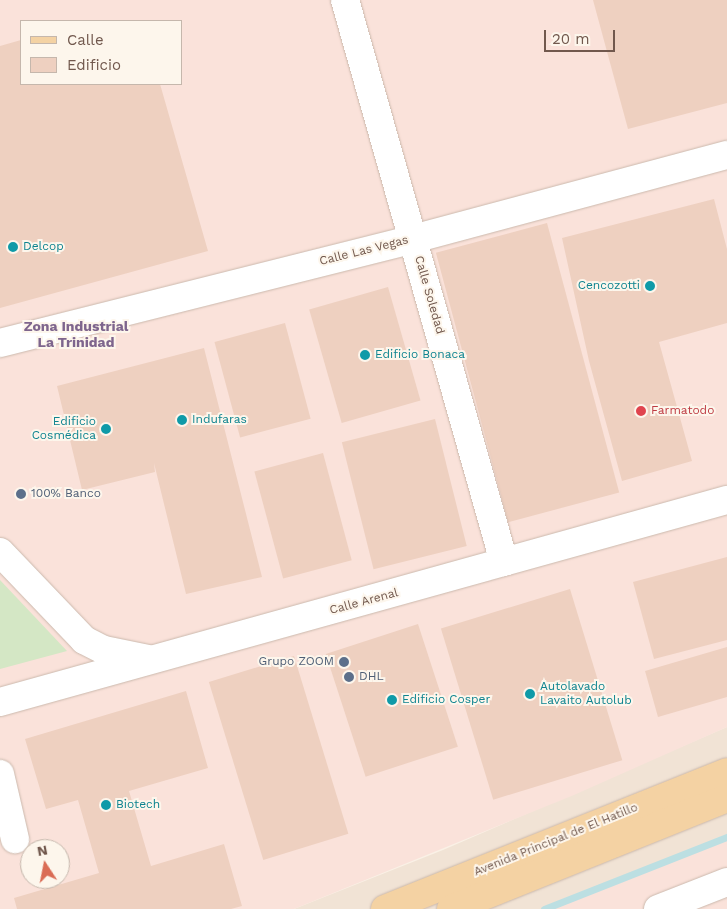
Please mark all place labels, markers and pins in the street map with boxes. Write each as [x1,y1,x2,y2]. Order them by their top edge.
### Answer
place label: Delcop [23,240,64,254]
marker: Delcop [7,241,19,253]
place label: Cencozotti [578,279,640,293]
marker: Cencozotti [644,280,656,292]
place label: Edificio Bonaca [375,348,465,362]
marker: Edificio Bonaca [359,349,371,361]
place label: Farmatodo [651,404,714,418]
marker: Farmatodo [635,405,647,417]
place label: Indufaras [192,413,247,427]
marker: Indufaras [176,414,188,426]
place label: Edificio Cosmédica [32,415,96,443]
marker: Edificio Cosmédica [100,423,112,435]
place label: 100% Banco [31,487,101,501]
marker: 100% Banco [15,488,27,500]
place label: Grupo ZOOM [259,655,334,669]
marker: Grupo ZOOM [338,656,350,668]
place label: DHL [359,670,384,684]
marker: DHL [343,671,355,683]
place label: Autolavado Lavaito Autolub [540,680,632,708]
marker: Autolavado Lavaito Autolub [524,688,536,700]
place label: Edificio Cosper [402,693,490,707]
marker: Edificio Cosper [386,694,398,706]
place label: Biotech [116,798,160,812]
marker: Biotech [100,799,112,811]

